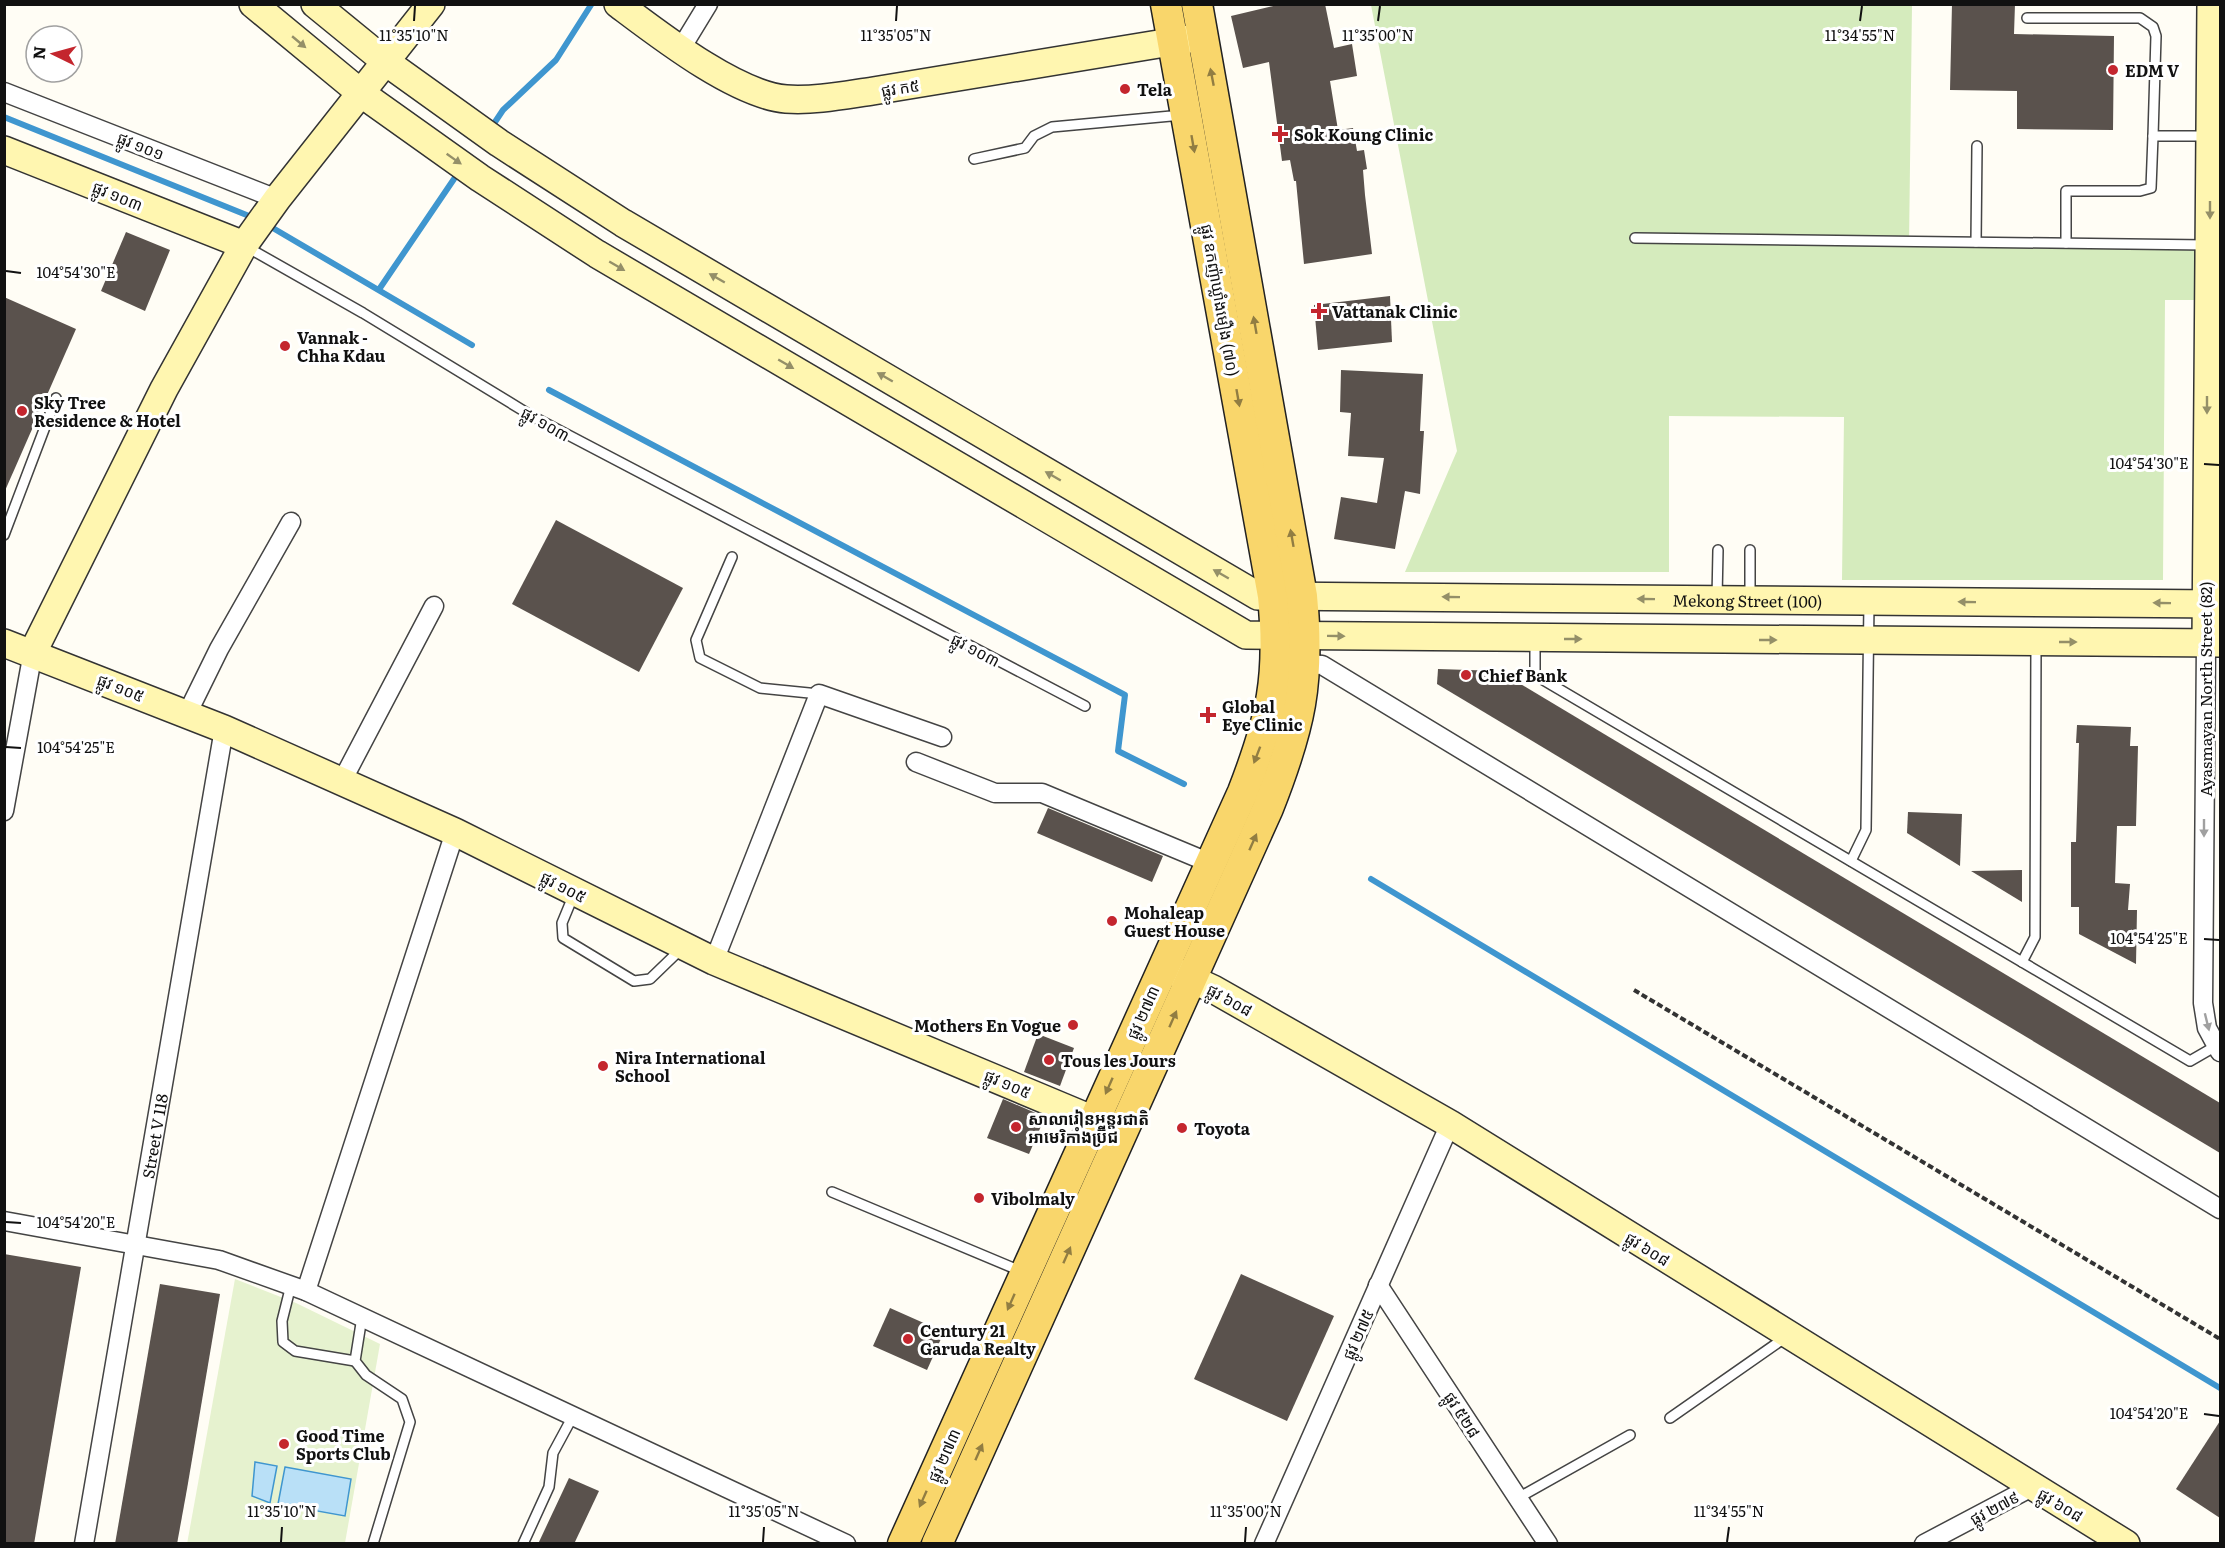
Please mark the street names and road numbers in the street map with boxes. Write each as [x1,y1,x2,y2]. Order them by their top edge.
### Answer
street label: ផ្លូវ ក៥ [879,72,922,106]
street label: ផ្លូវ ១០១ [112,125,168,169]
street label: ផ្លូវ ១០៣ [88,174,147,219]
street label: ផ្លូវ ឧកញ៉ាឃ្លាំងមឿង (៧០) [1192,222,1246,379]
street label: ផ្លូវ ១០៣ [515,400,575,450]
street label: Ayasmayan North Street (82) [2193,581,2217,797]
street label: Mekong Street (100) [1672,587,1822,613]
street label: ផ្លូវ ១០៣ [945,626,1005,675]
street label: ផ្លូវ ១០៥ [92,667,148,711]
street label: ផ្លូវ ១០៥ [535,864,591,911]
street label: ផ្លូវ ៦០៨ [1201,977,1257,1025]
street label: ផ្លូវ ២៧៣ [1119,981,1168,1044]
street label: ផ្លូវ ១០៥ [979,1062,1035,1107]
street label: Street V 118 [135,1091,173,1180]
street label: ផ្លូវ ៦០៨ [1619,1225,1675,1274]
street label: ផ្លូវ ២៧៥ [1335,1305,1382,1365]
street label: ផ្លូវ ៥២៨ [1436,1386,1487,1444]
street label: ផ្លូវ ២៧៣ [920,1424,969,1487]
street label: ផ្លូវ ៦០៨ [2032,1481,2088,1530]
street label: ផ្លូវ ២៧៩ [1965,1484,2025,1533]

